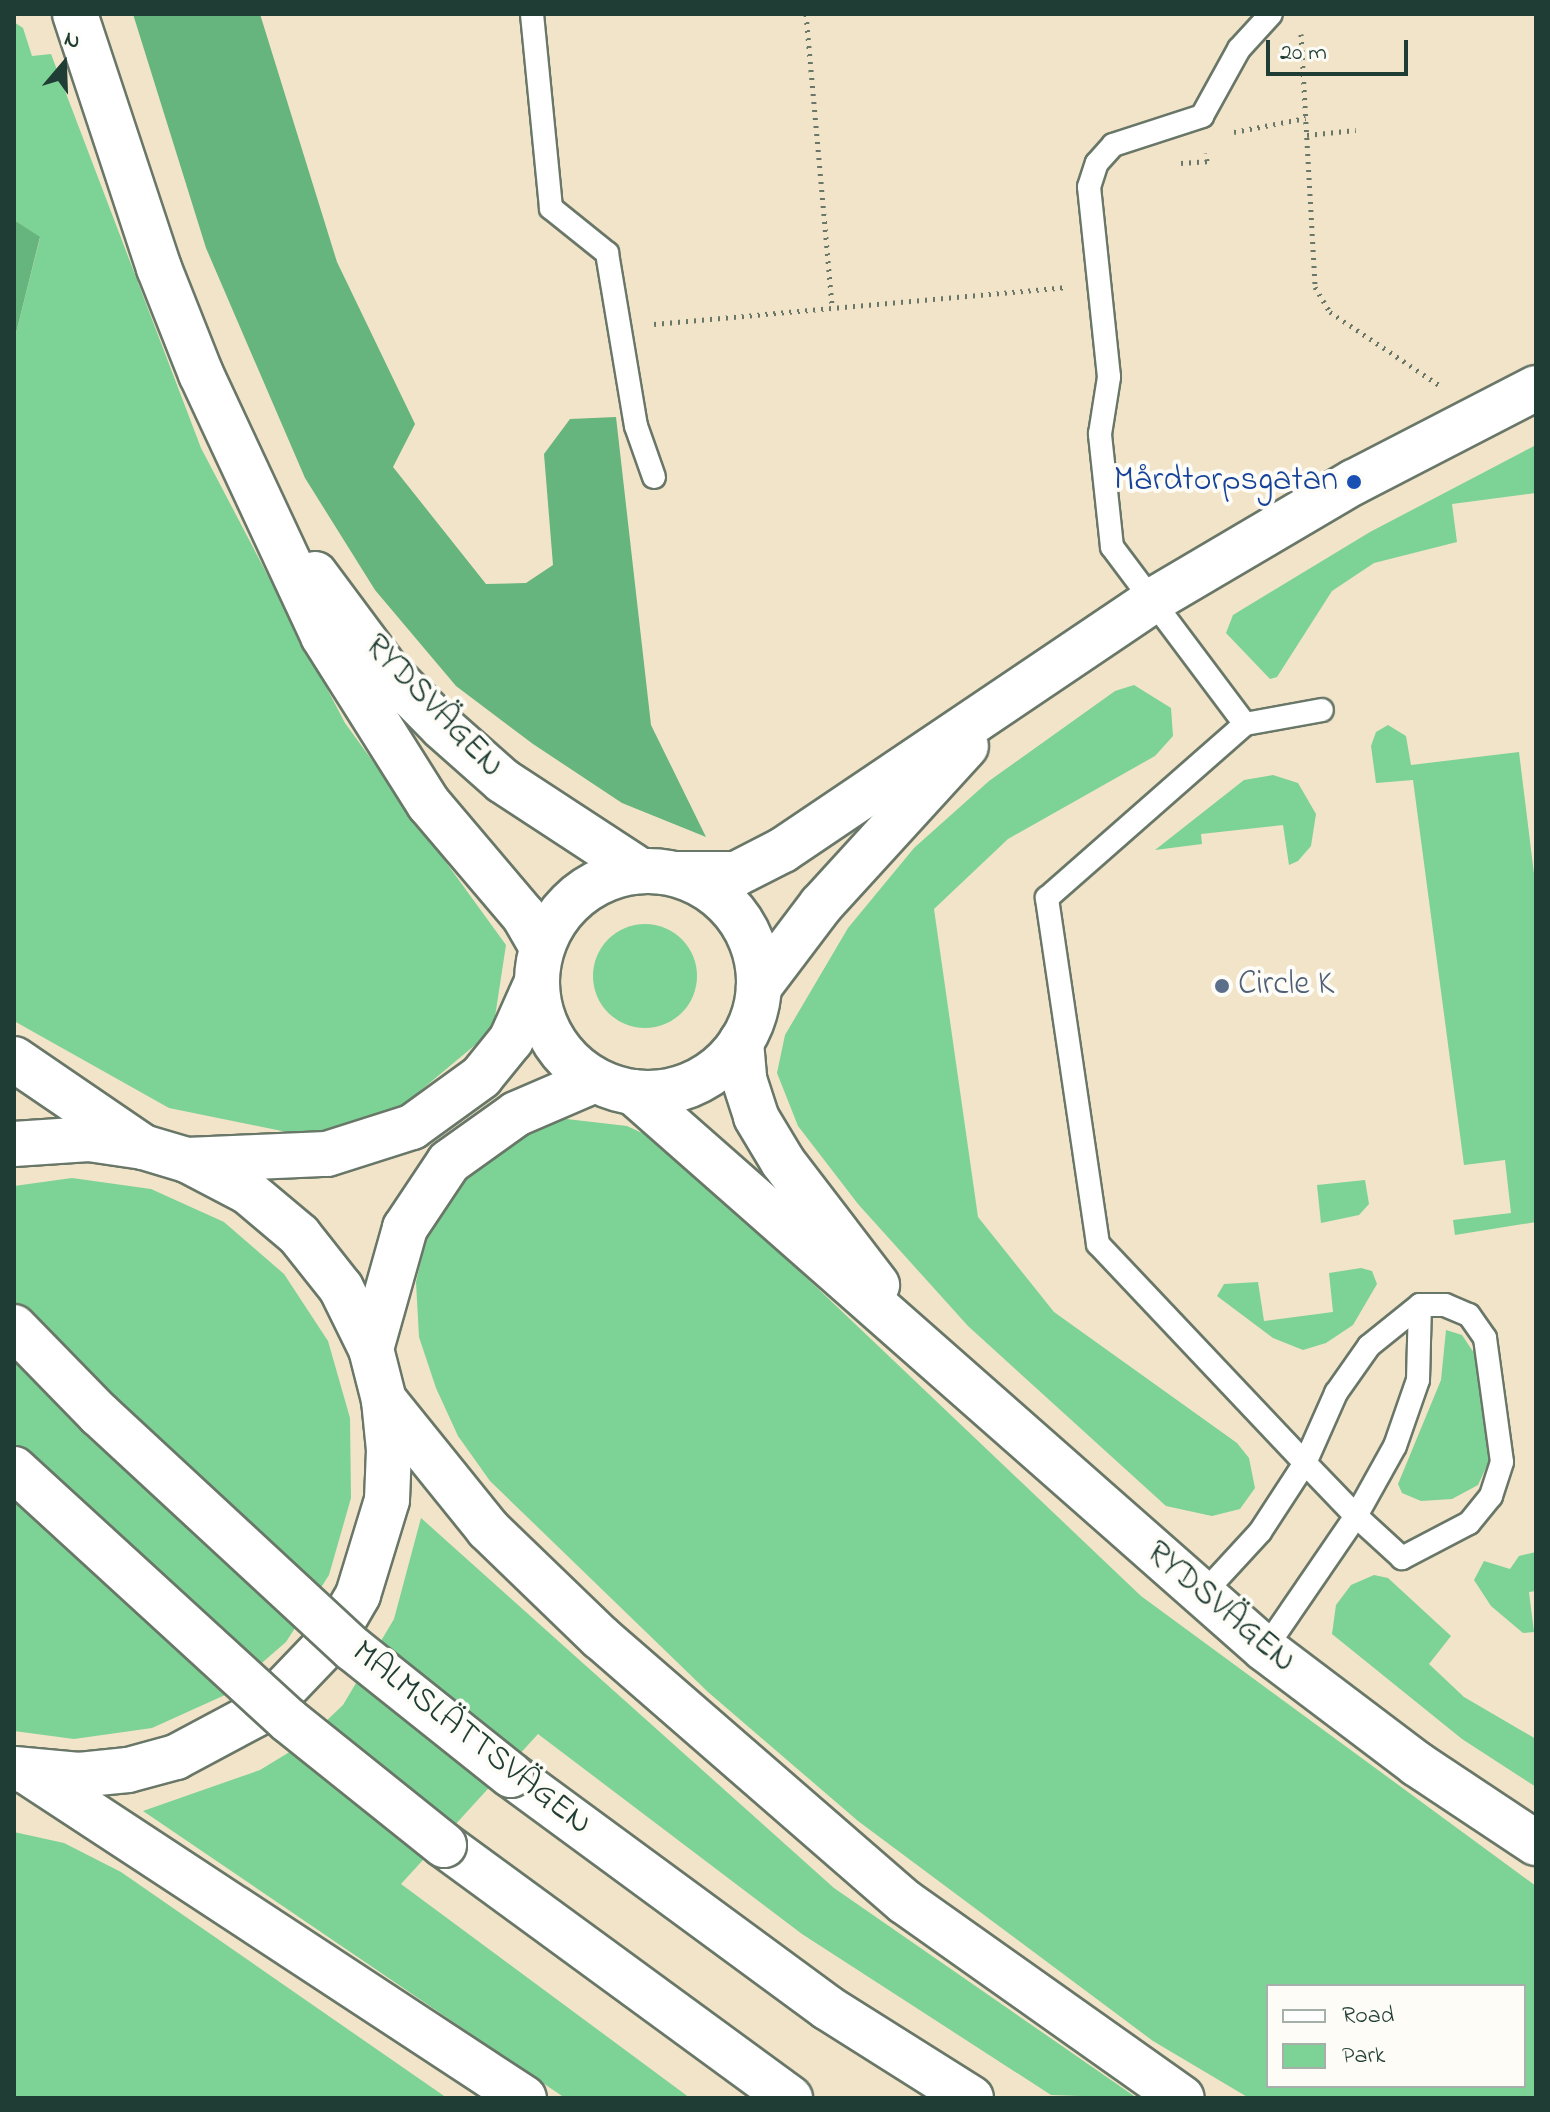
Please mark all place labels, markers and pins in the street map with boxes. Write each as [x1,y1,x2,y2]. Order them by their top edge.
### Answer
place label: Mårdtorpsgatan [1114,462,1338,502]
marker: Mårdtorpsgatan [1345,473,1363,491]
place label: Circle K [1238,966,1334,1006]
marker: Circle K [1213,977,1231,995]

